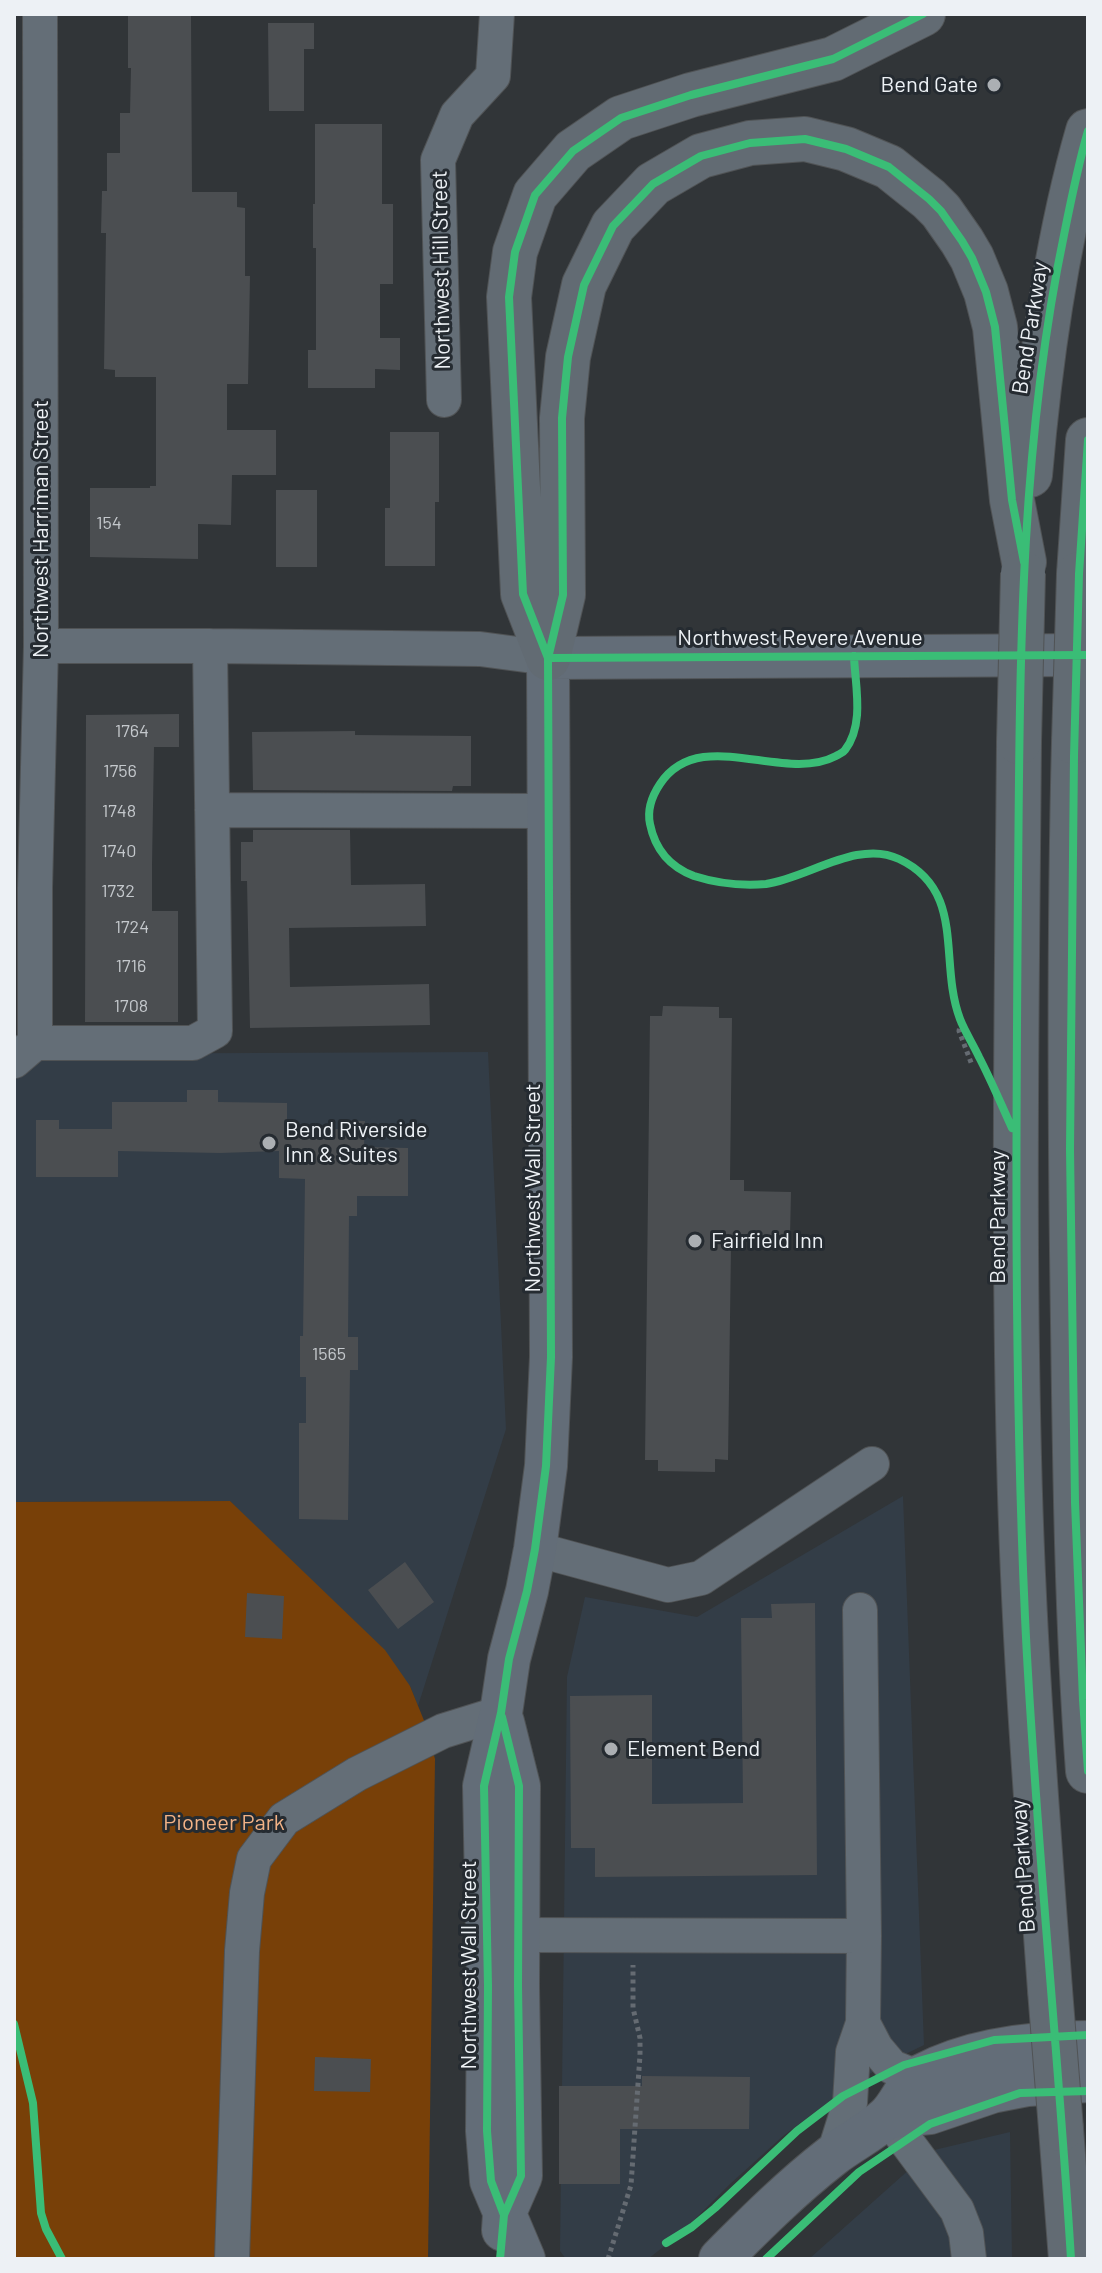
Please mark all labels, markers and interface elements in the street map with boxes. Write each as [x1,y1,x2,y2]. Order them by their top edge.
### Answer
place label: Bend Gate [880,72,978,98]
marker: Bend Gate [985,76,1003,94]
street label: Northwest Hill Street [426,170,456,370]
street label: Bend Parkway [1007,260,1053,396]
street label: Northwest Harriman Street [28,400,54,658]
house number: 154 [96,512,122,534]
street label: Northwest Revere Avenue [677,625,923,651]
house number: 1764 [115,720,149,742]
house number: 1756 [103,760,137,782]
house number: 1748 [102,800,136,822]
house number: 1740 [102,840,136,862]
house number: 1732 [101,880,135,902]
house number: 1724 [115,916,149,938]
house number: 1716 [116,955,146,977]
house number: 1708 [114,995,148,1017]
street label: Northwest Wall Street [520,1084,546,1292]
place label: Bend Riverside Inn & Suites [285,1117,427,1168]
marker: Bend Riverside Inn & Suites [260,1134,278,1152]
street label: Bend Parkway [985,1150,1011,1284]
place label: Fairfield Inn [711,1228,824,1254]
marker: Fairfield Inn [686,1232,704,1250]
house number: 1565 [312,1343,346,1365]
place label: Element Bend [627,1736,760,1762]
marker: Element Bend [602,1740,620,1758]
street label: Bend Parkway [1005,1798,1041,1934]
park label: Pioneer Park [163,1810,285,1836]
street label: Northwest Wall Street [456,1861,482,2069]

